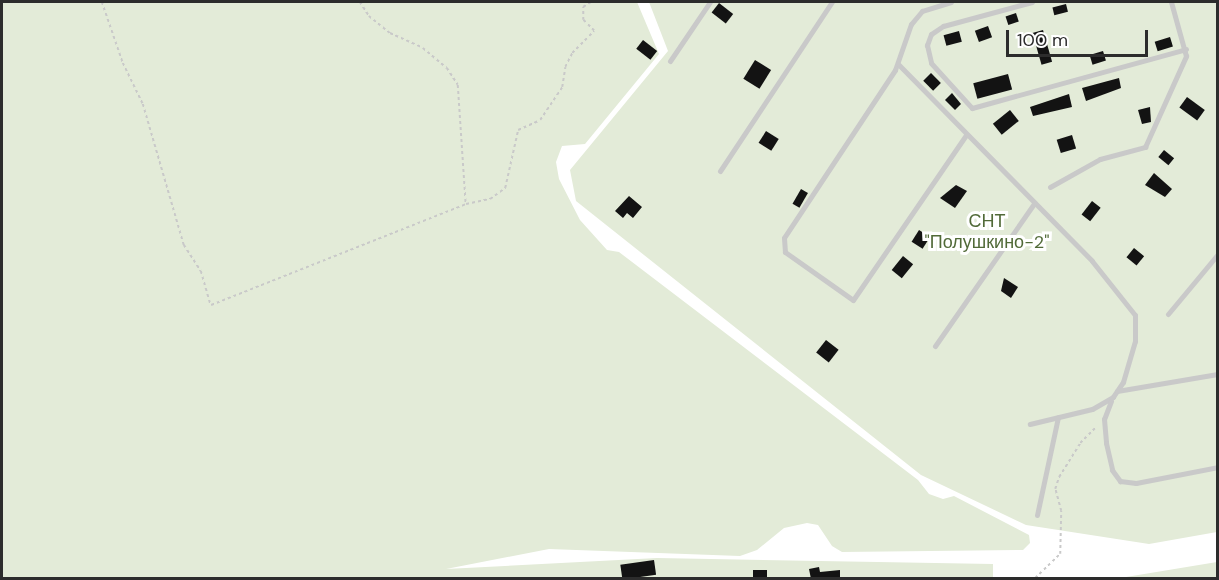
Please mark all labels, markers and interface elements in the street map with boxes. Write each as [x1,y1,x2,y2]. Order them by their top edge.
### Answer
scale bar [1009,18,1152,56]
text: 100 m [1017,28,1068,52]
park label: СНТ "Полушкино-2" [925,211,1049,254]

